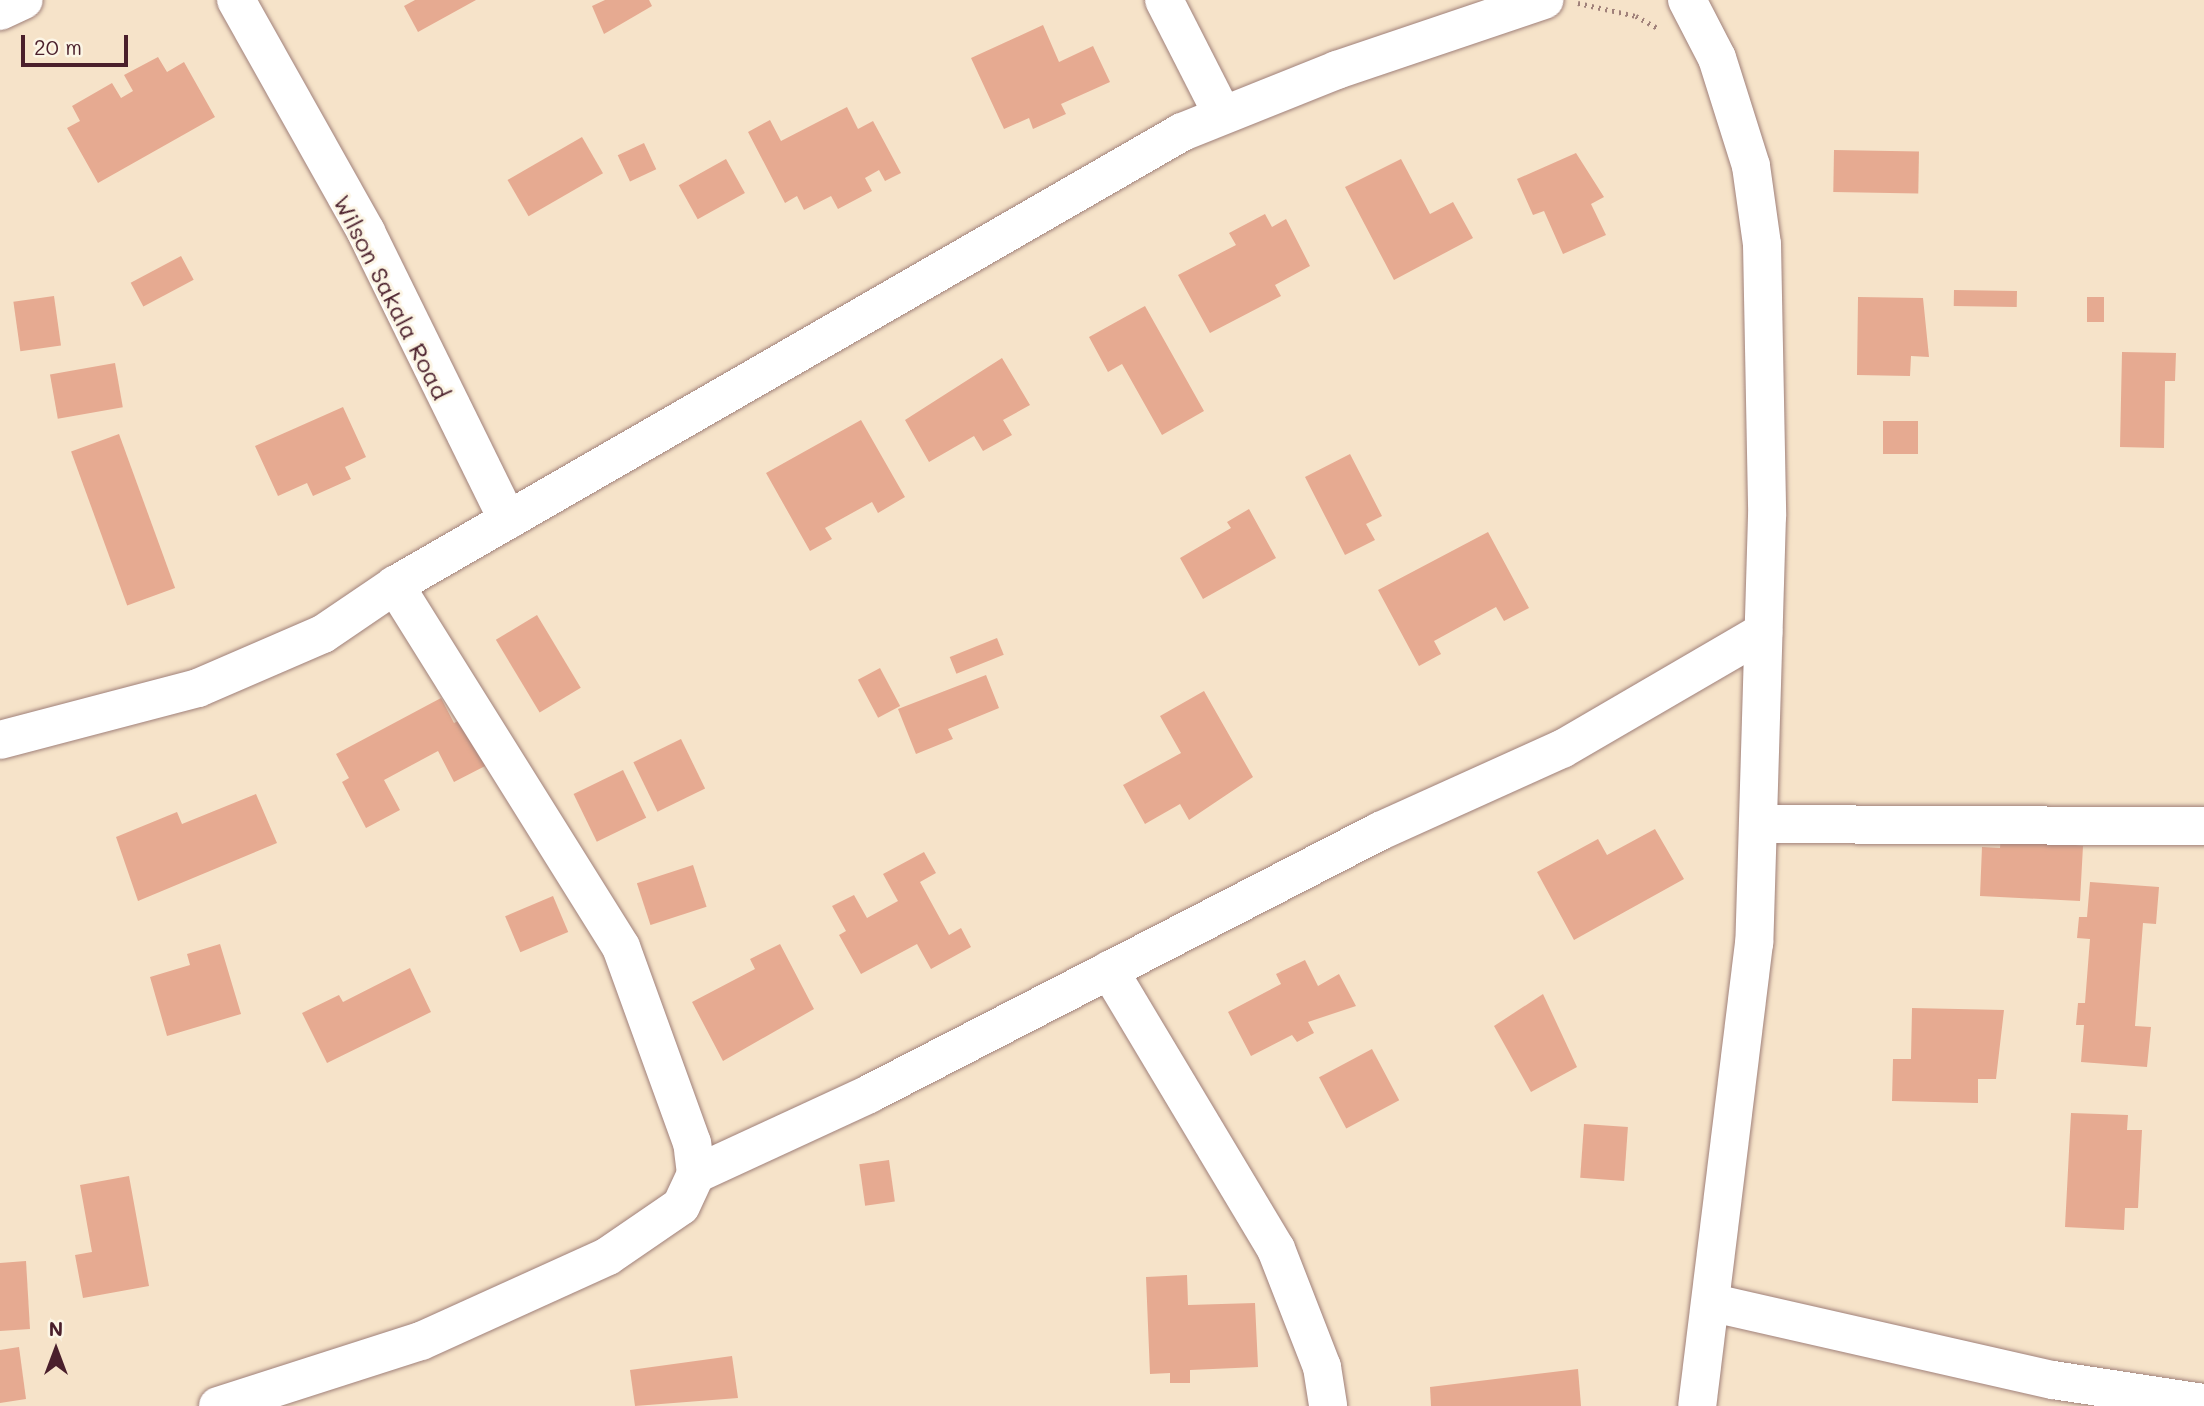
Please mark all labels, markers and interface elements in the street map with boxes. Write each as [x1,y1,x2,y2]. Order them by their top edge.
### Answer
scale bar [24,21,131,65]
text: 20 m [34,33,82,60]
street label: Wilson Sakala Road [328,190,456,404]
north arrow [21,1315,91,1385]
text: N [49,1316,63,1341]

